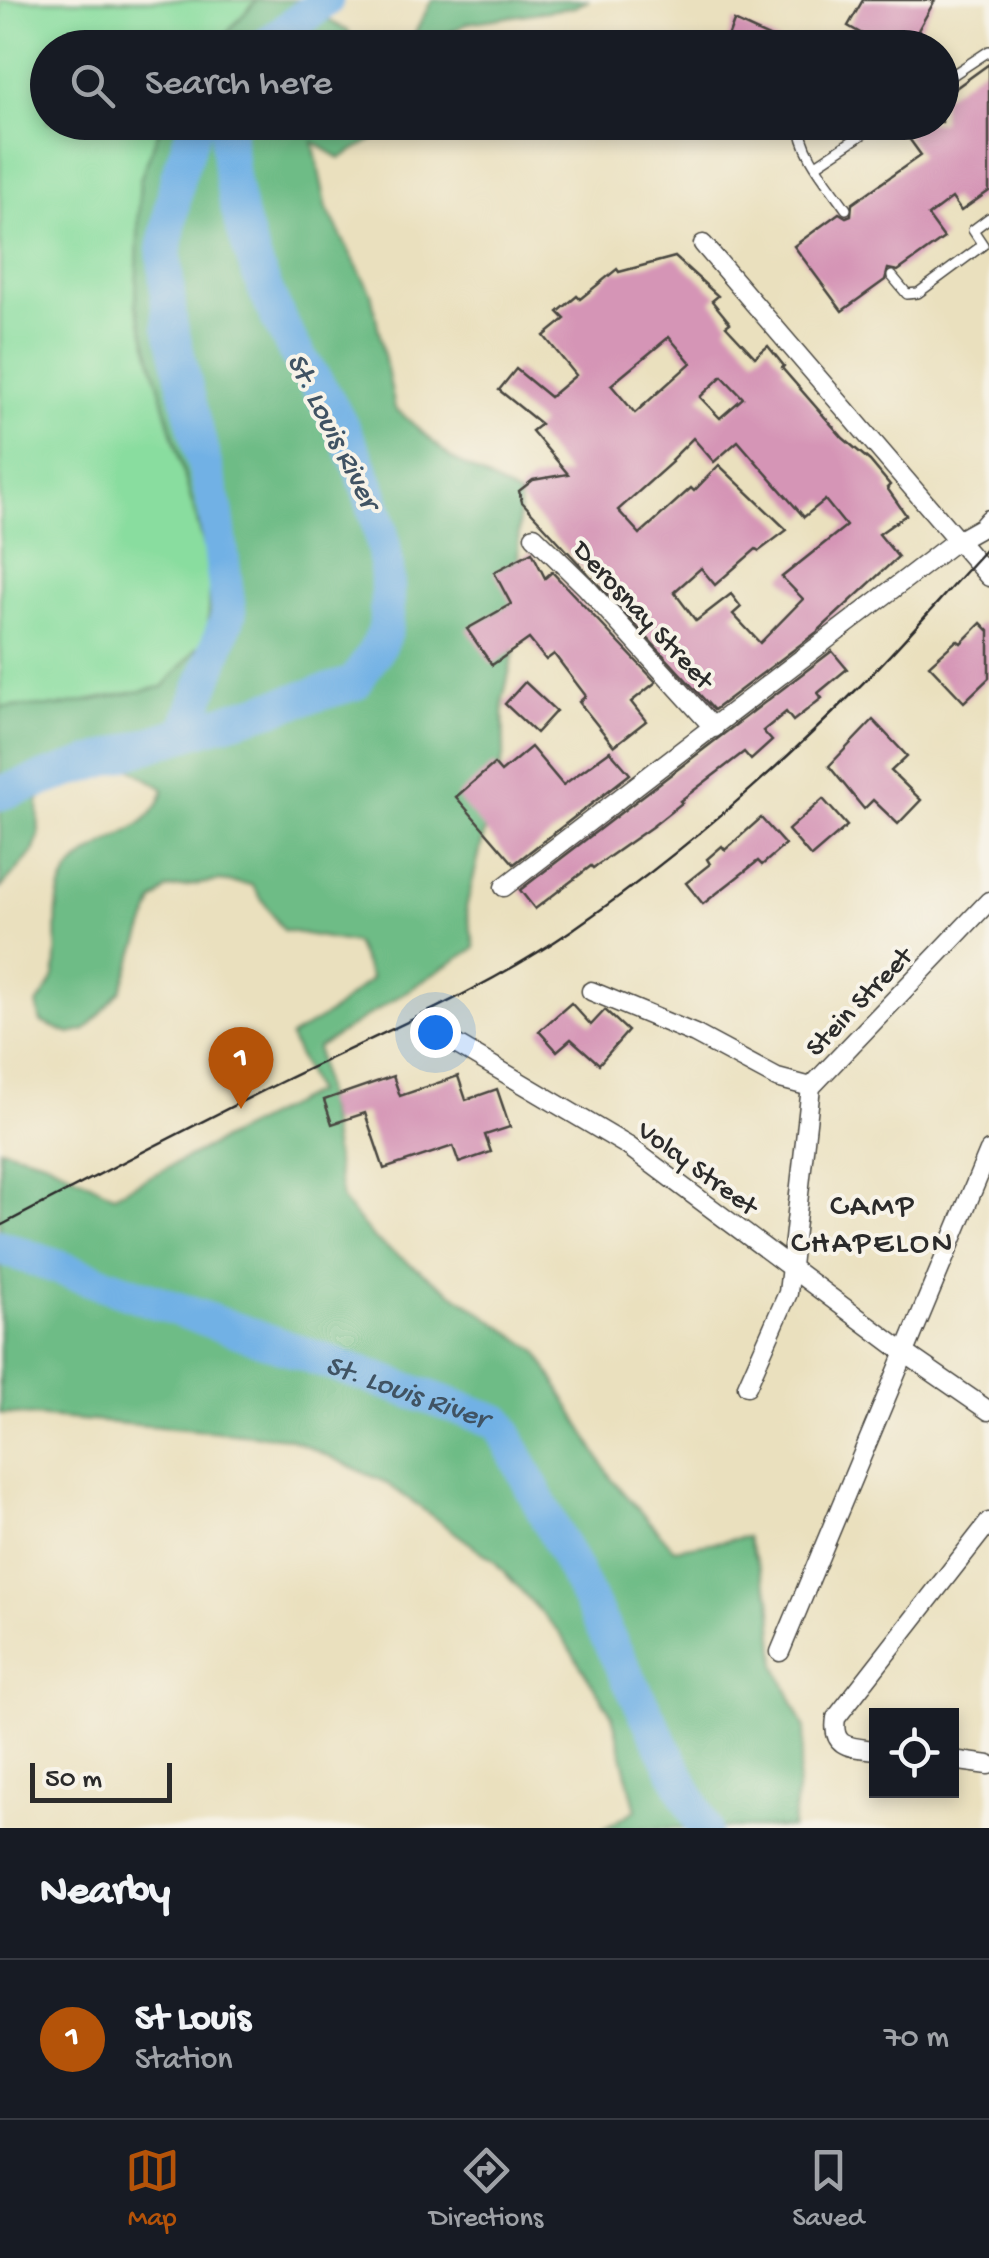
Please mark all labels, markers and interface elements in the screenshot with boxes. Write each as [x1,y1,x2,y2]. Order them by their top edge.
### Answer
search box [30,30,959,140]
icon: search [65,58,120,113]
text: Search here [145,63,332,107]
water label: St. Louis River [277,349,388,520]
street label: Derosnay Street [563,533,721,699]
street label: Stein Street [800,940,922,1065]
your location [410,1007,461,1058]
pin: 1 [208,1026,274,1109]
street label: Volcy Street [629,1114,765,1226]
district label: CAMP CHAPELON [791,1189,955,1264]
water label: St. Louis River [320,1350,497,1441]
map controls [869,1708,959,1798]
button: locate [869,1708,959,1798]
scale bar [30,1758,172,1802]
text: 50 m [45,1764,102,1797]
text: Nearby [40,1869,170,1918]
text: St Louis [135,1998,251,2042]
text: 1 [66,2020,79,2058]
text: 70 m [884,2020,949,2058]
text: Station [135,2042,232,2080]
tab: Map [125,2143,180,2236]
tab: Directions [429,2143,543,2236]
tab: Saved [792,2143,864,2236]

